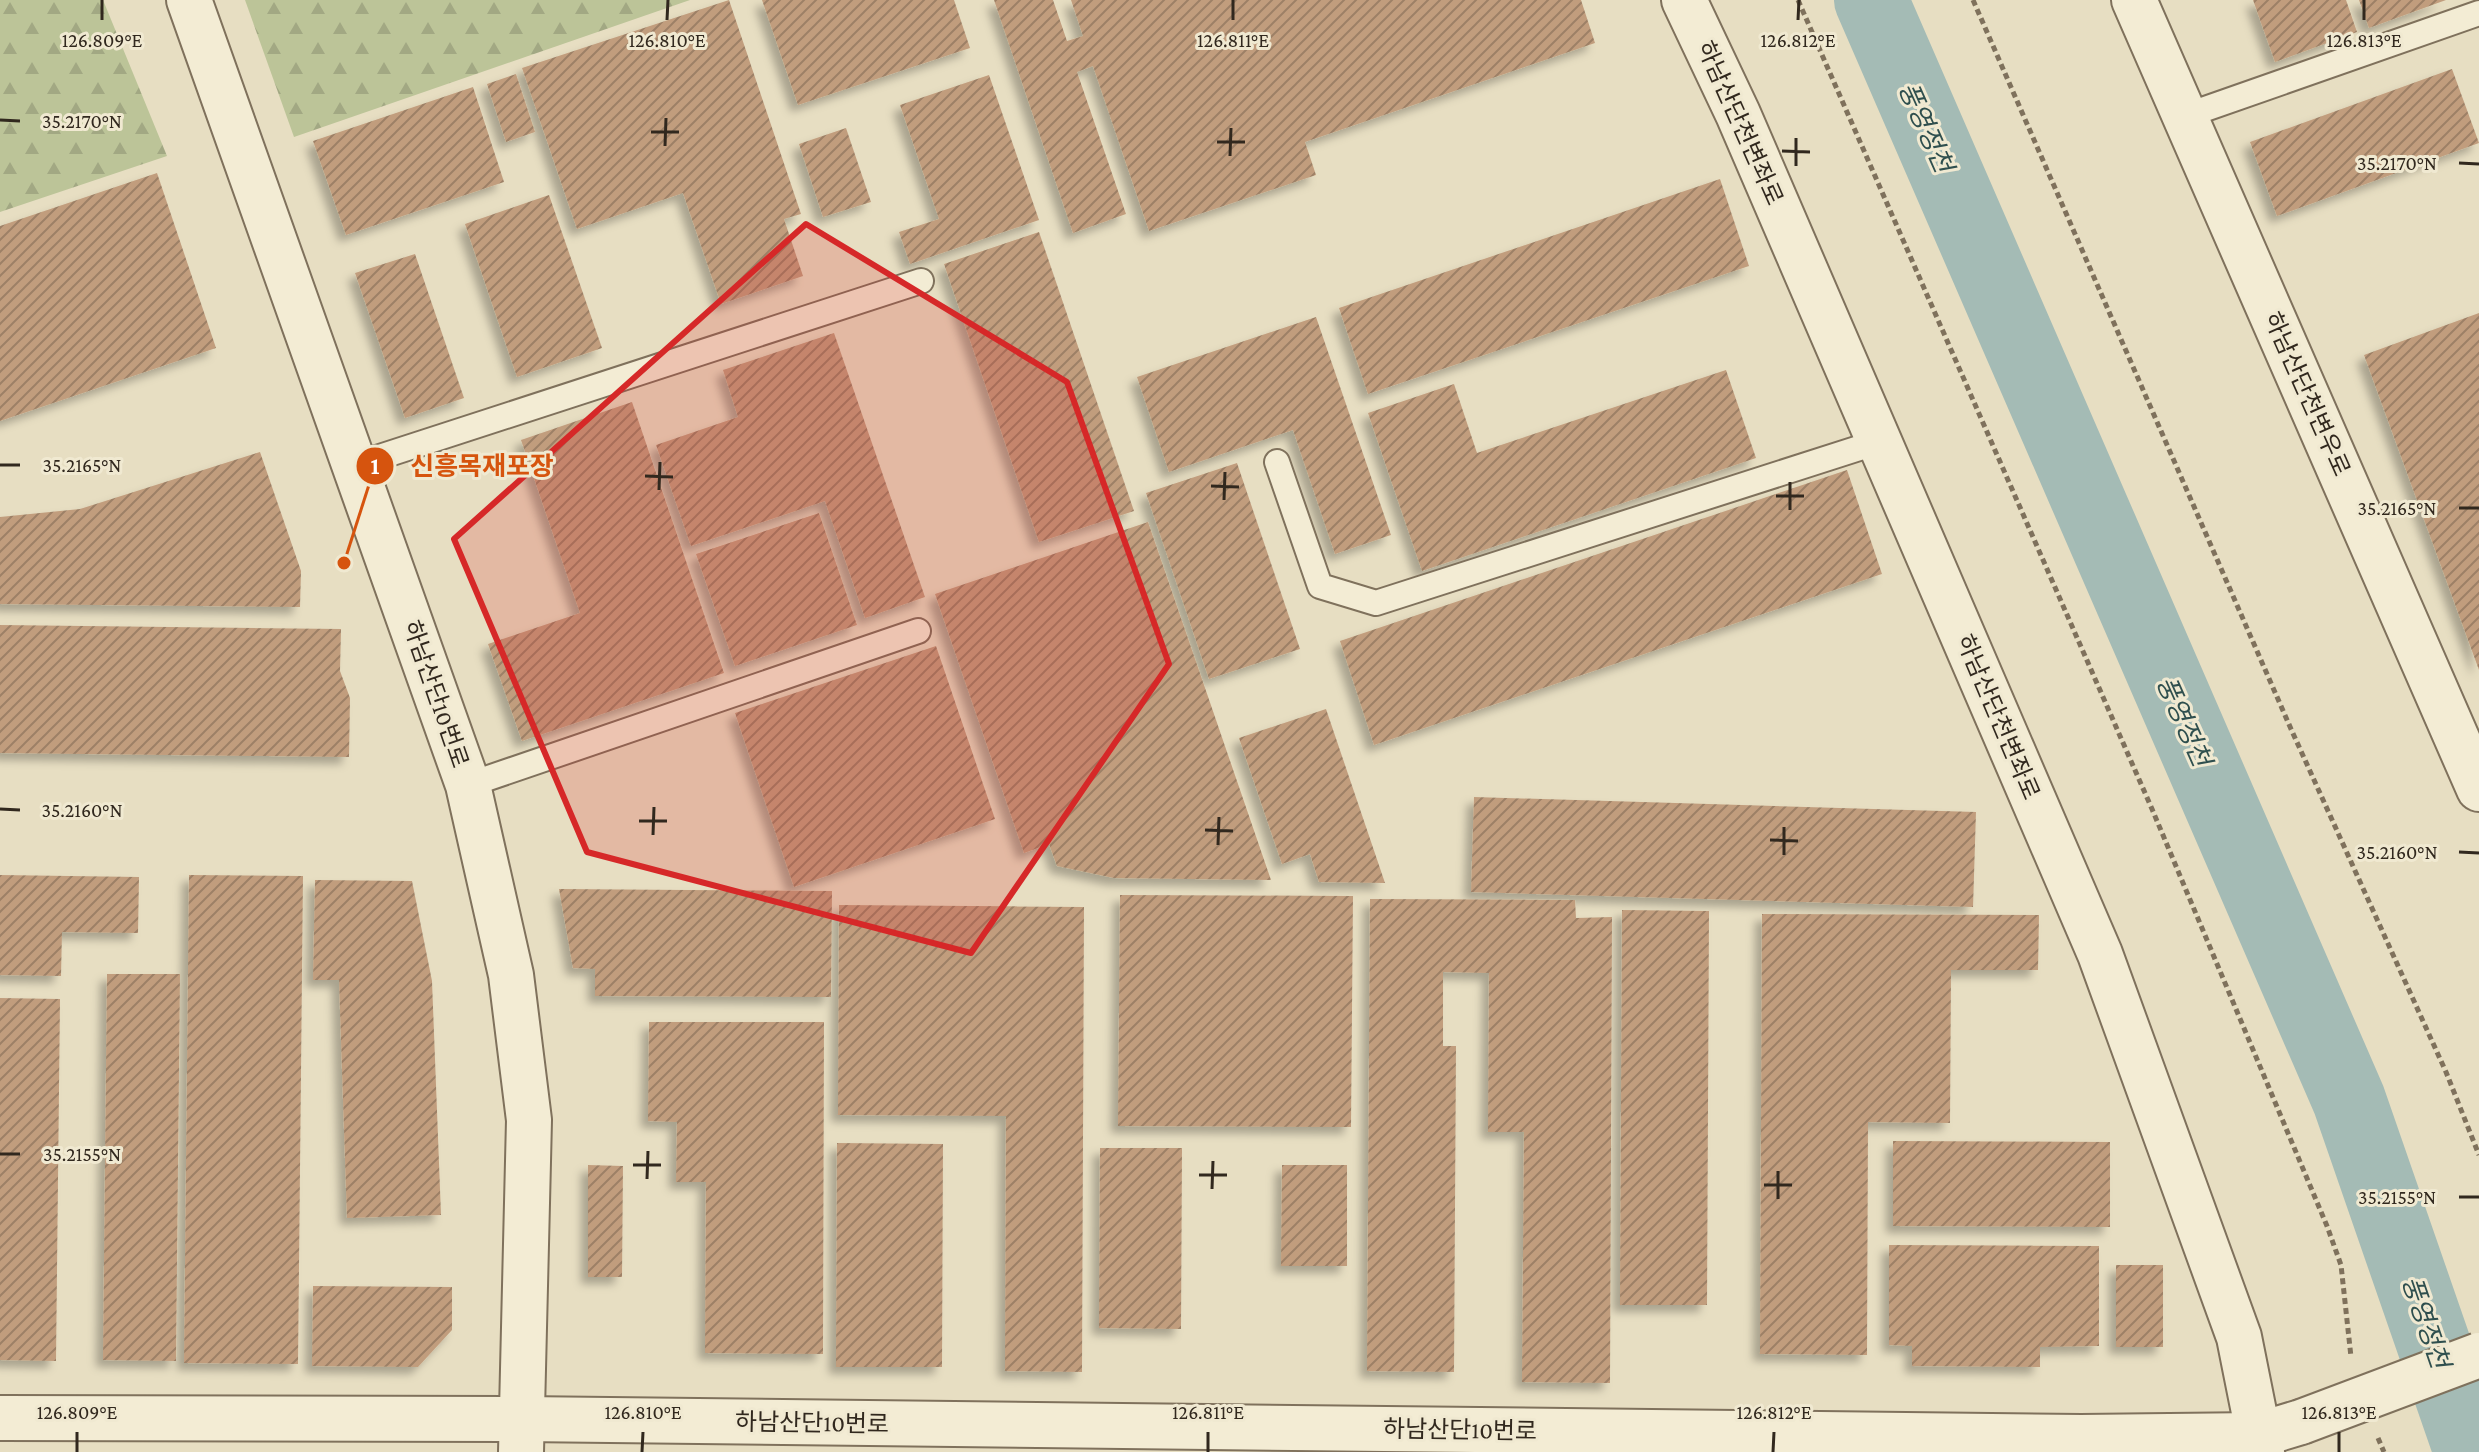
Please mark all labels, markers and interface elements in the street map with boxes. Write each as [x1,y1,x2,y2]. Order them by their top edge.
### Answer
text: 126.809°E [62,29,142,51]
text: 126.810°E [628,29,706,51]
text: 126.811°E [1197,29,1269,51]
text: 126.812°E [1760,29,1836,51]
text: 126.813°E [2326,29,2402,51]
street label: 하남산단천변좌로 [1692,37,1789,209]
water label: 풍영정천 [1893,78,1959,180]
text: 35.2170°N [42,110,122,132]
text: 35.2170°N [2357,152,2437,174]
street label: 하남산단천변우로 [2259,308,2356,480]
callout: 신흥목재포장 [355,441,570,491]
text: 1 [371,452,380,479]
text: 신흥목재포장 [410,452,554,481]
text: 35.2165°N [43,454,121,476]
text: 35.2165°N [2358,497,2436,519]
street label: 하남산단10번로 [399,617,474,771]
street label: 하남산단천변좌로 [1952,630,2045,803]
water label: 풍영정천 [2151,672,2217,774]
text: 35.2160°N [41,799,123,821]
text: 35.2160°N [2356,841,2438,863]
text: 35.2155°N [43,1143,121,1165]
text: 35.2155°N [2358,1186,2436,1208]
water label: 풍영정천 [2396,1272,2456,1375]
text: 126.809°E [37,1401,117,1423]
text: 126.810°E [604,1401,682,1423]
text: 126.811°E [1172,1401,1244,1423]
text: 126.812°E [1736,1401,1812,1423]
text: 126.813°E [2301,1401,2377,1423]
street label: 하남산단10번로 [735,1408,889,1437]
street label: 하남산단10번로 [1383,1415,1537,1444]

